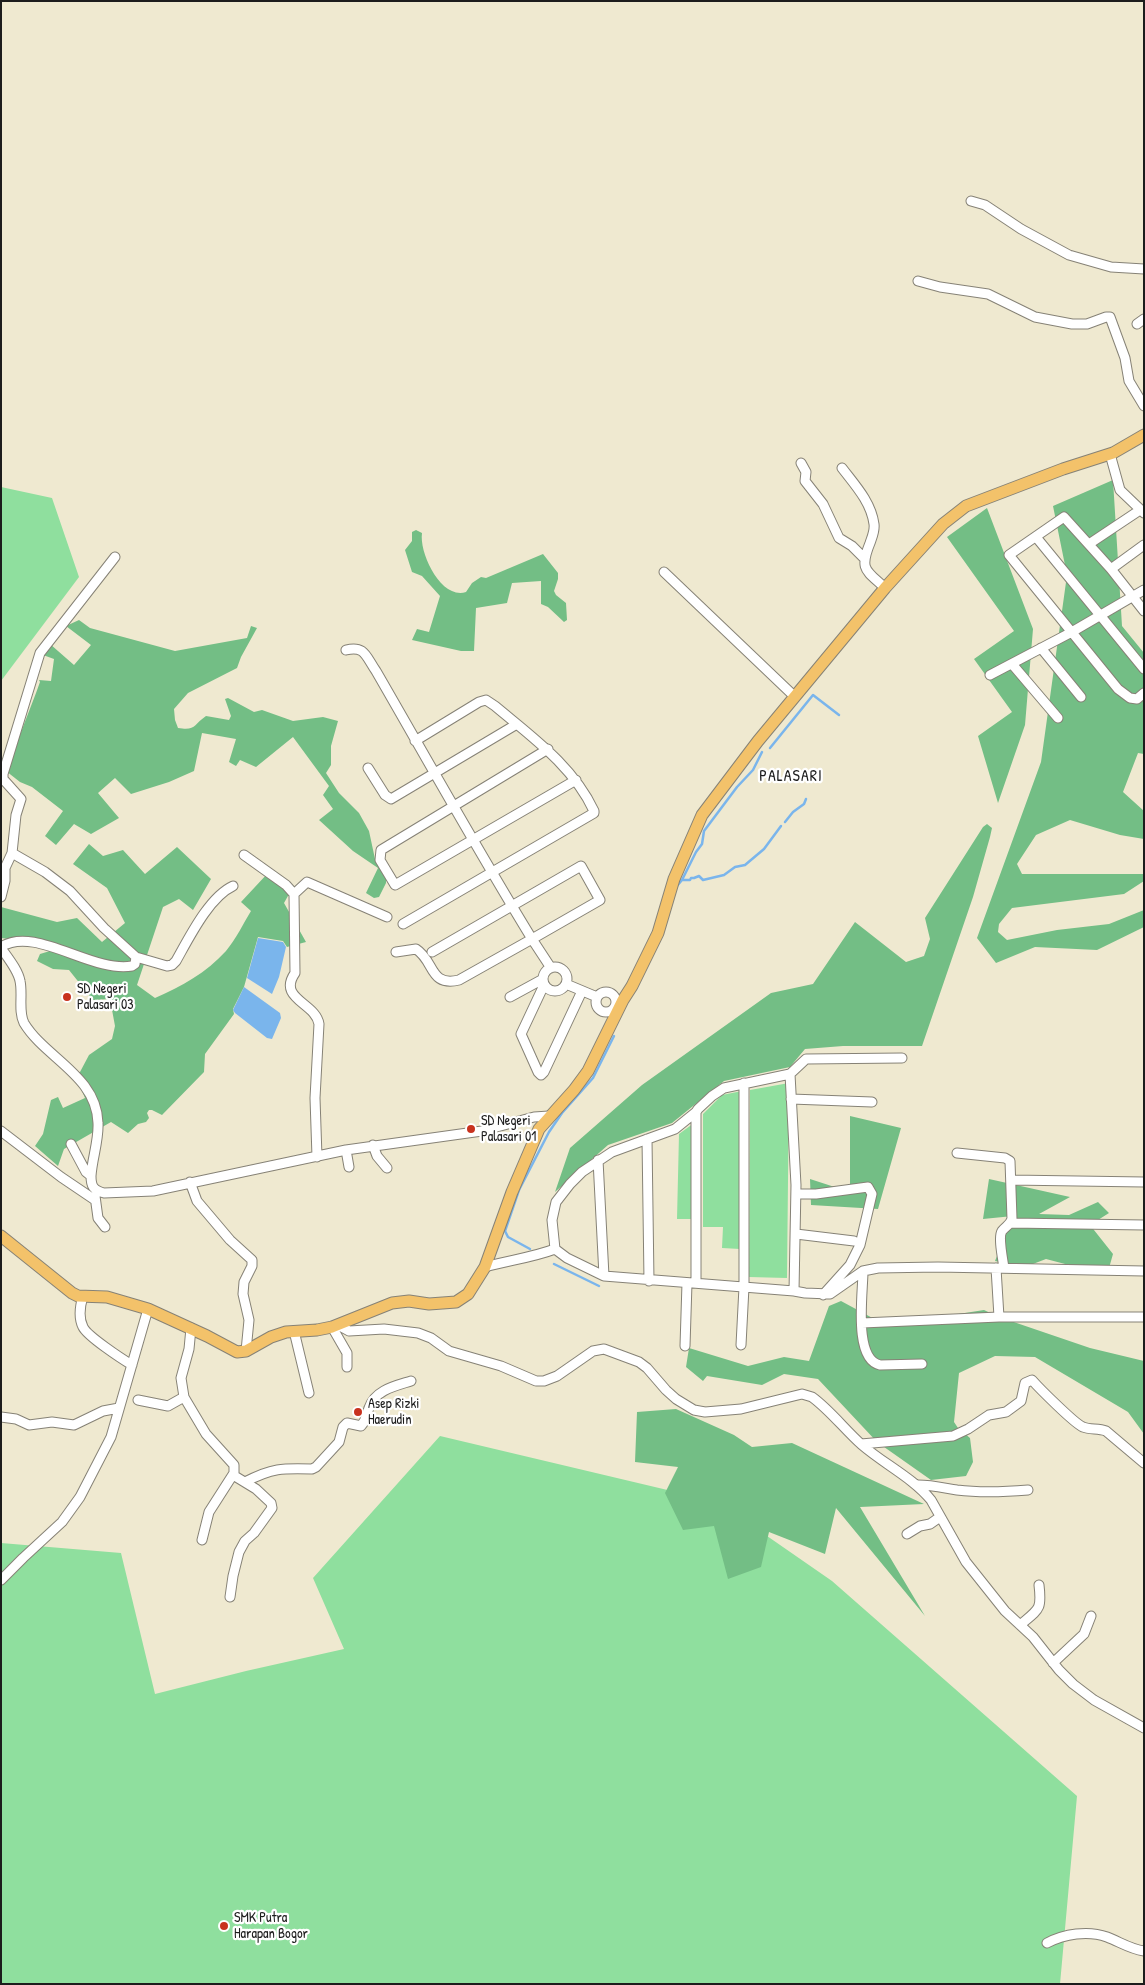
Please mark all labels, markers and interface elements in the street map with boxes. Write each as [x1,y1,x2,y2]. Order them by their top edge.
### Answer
district label: PALASARI [758,767,824,787]
place label: SD Negeri Palasari 03 [77,981,134,1014]
marker: SD Negeri Palasari 03 [61,991,73,1003]
place label: SD Negeri Palasari 01 [481,1113,536,1146]
marker: SD Negeri Palasari 01 [465,1123,477,1135]
place label: Asep Rizki Haerudin [368,1396,419,1428]
marker: Asep Rizki Haerudin [352,1406,364,1418]
place label: SMK Putra Harapan Bogor [234,1910,308,1942]
marker: SMK Putra Harapan Bogor [218,1920,230,1932]

